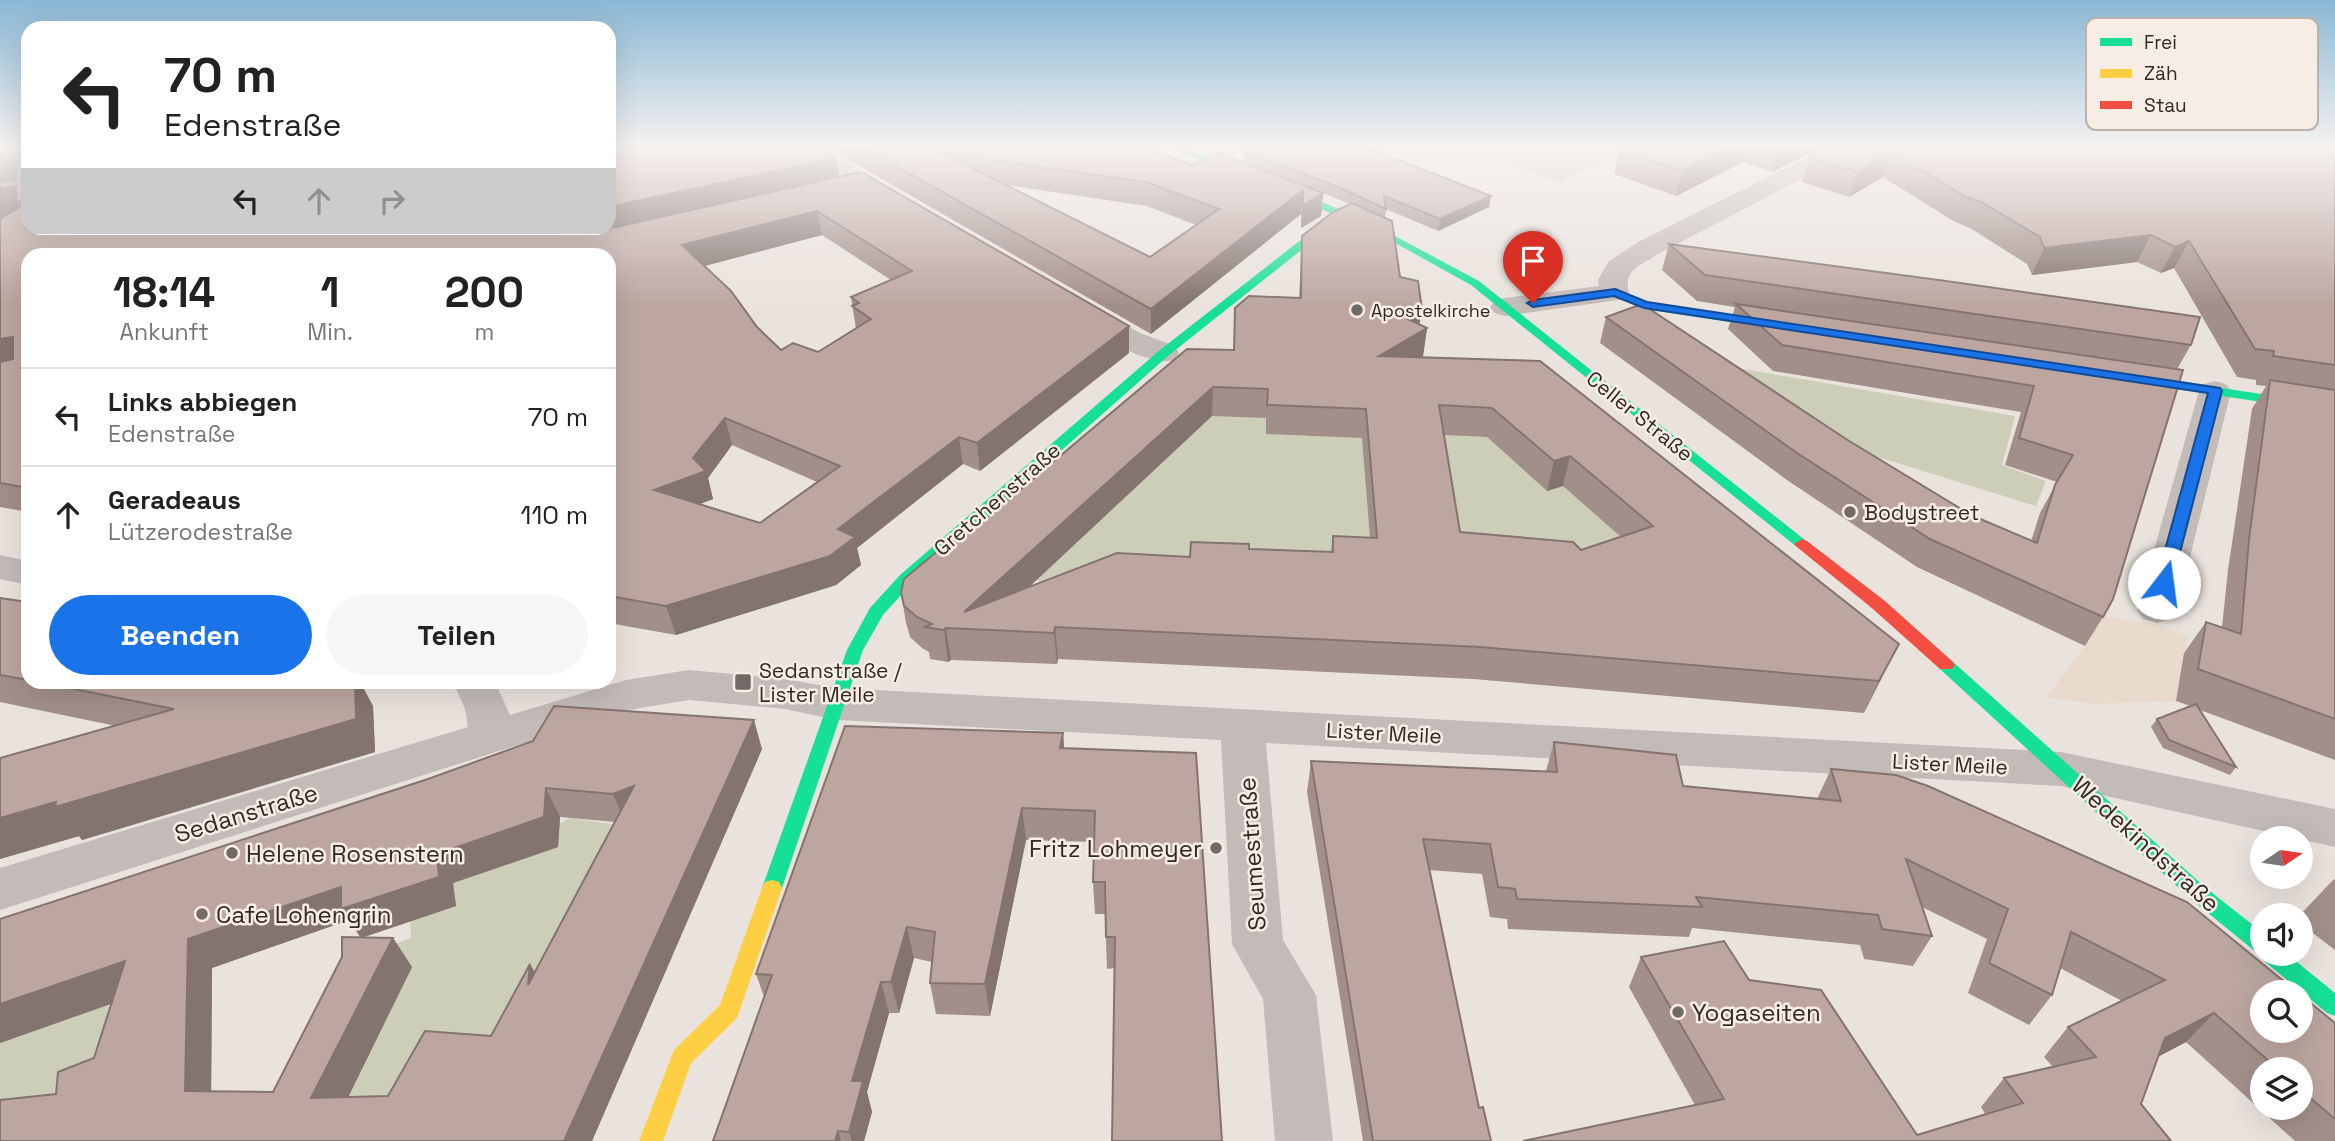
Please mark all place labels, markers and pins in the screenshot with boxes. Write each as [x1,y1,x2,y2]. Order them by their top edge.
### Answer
pin [1503,231,1563,303]
place label: Apostelkirche [1371,299,1490,322]
marker: Apostelkirche [1349,302,1365,318]
place label: Bodystreet [1864,499,1979,526]
marker: Bodystreet [1842,504,1858,520]
place label: Sedanstraße / Lister Meile [759,657,902,708]
marker: Sedanstraße / Lister Meile [733,672,753,692]
place label: Fritz Lohmeyer [1029,833,1202,864]
place label: Helene Rosenstern [246,838,464,869]
marker: Fritz Lohmeyer [1208,840,1224,856]
marker: Helene Rosenstern [224,845,240,861]
place label: Cafe Lohengrin [216,899,391,930]
marker: Cafe Lohengrin [194,906,210,922]
place label: Yogaseiten [1692,997,1821,1028]
marker: Yogaseiten [1670,1004,1686,1020]

